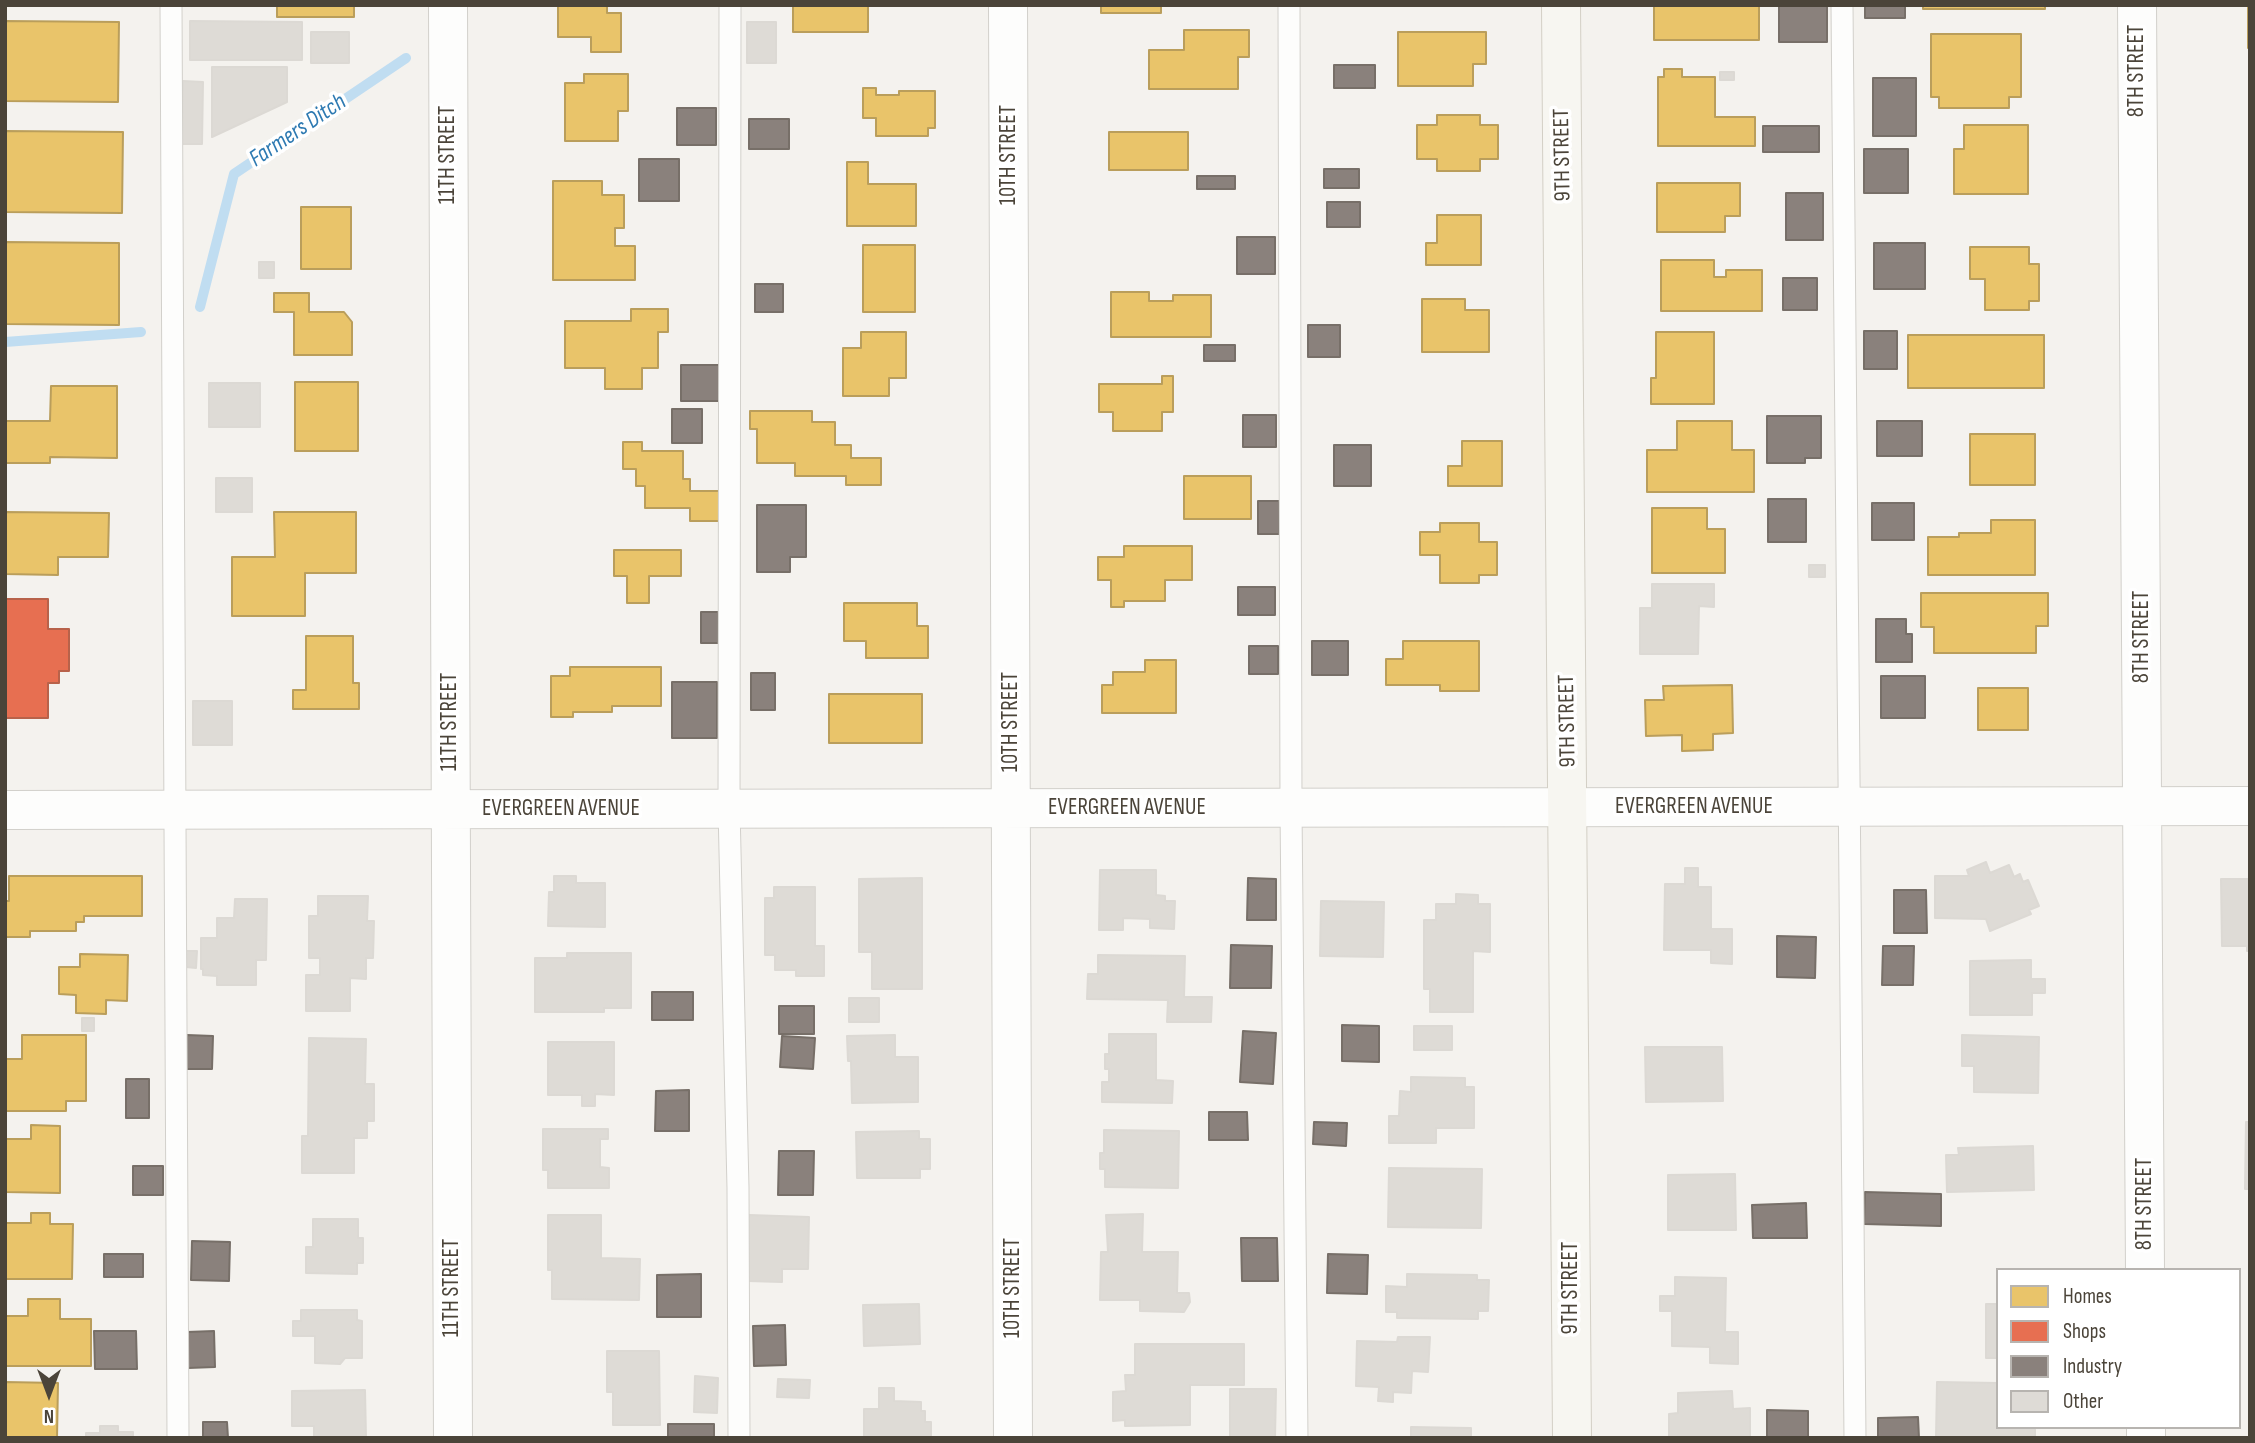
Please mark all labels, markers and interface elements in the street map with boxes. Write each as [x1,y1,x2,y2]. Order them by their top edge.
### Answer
street label: 8TH STREET [2123,25,2151,117]
water label: Farmers Ditch [244,88,352,174]
street label: 10TH STREET [995,105,1023,205]
street label: 11TH STREET [434,106,462,204]
street label: 9TH STREET [1548,108,1578,202]
street label: 8TH STREET [2128,591,2156,683]
street label: 10TH STREET [997,672,1025,772]
street label: 11TH STREET [436,673,464,771]
street label: 9TH STREET [1553,674,1583,768]
street label: EVERGREEN AVENUE [1615,793,1773,821]
street label: EVERGREEN AVENUE [1048,794,1206,822]
street label: EVERGREEN AVENUE [482,795,640,823]
street label: 8TH STREET [2131,1158,2159,1250]
street label: 10TH STREET [999,1238,1027,1338]
street label: 11TH STREET [438,1239,466,1337]
street label: 9TH STREET [1557,1242,1585,1334]
legend [1996,1268,2241,1429]
text: Homes [2063,1284,2112,1309]
text: Shops [2063,1319,2106,1344]
text: Industry [2063,1354,2122,1379]
north arrow [14,1359,84,1429]
text: Other [2063,1389,2103,1414]
text: N [44,1404,54,1427]

